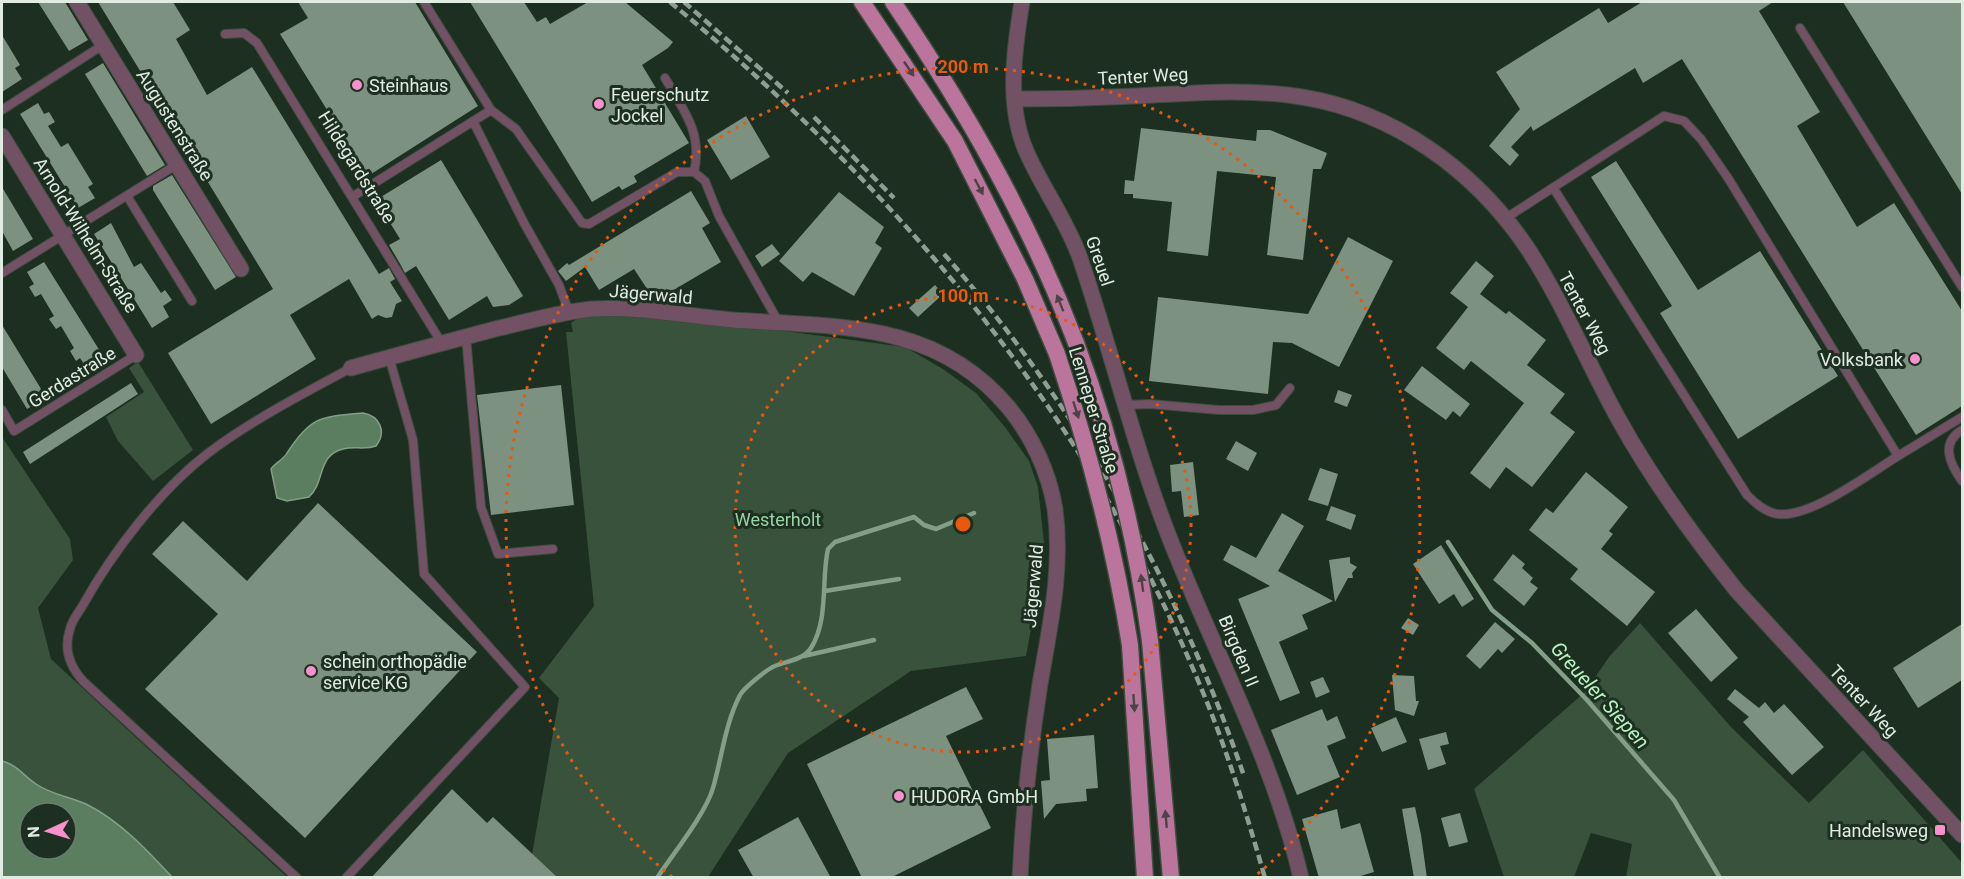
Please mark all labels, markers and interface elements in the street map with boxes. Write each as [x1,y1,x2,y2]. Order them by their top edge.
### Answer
text: 200 m [937,56,989,77]
one-way arrow [903,60,915,76]
street label: Tenter Weg [1097,63,1189,89]
street label: Augustenstraße [132,65,218,185]
place label: Steinhaus [369,75,448,96]
marker: Steinhaus [350,78,364,92]
place label: Feuerschutz Jockel [611,84,709,126]
marker: Feuerschutz Jockel [592,97,606,111]
street label: Hildegardstraße [314,107,400,227]
street label: Arnold-Wilhelm-Straße [30,153,142,317]
one-way arrow [974,178,984,195]
street label: Greuel [1082,233,1118,289]
street label: Tenter Weg [1554,268,1616,358]
street label: Jägerwald [609,280,693,308]
text: 100 m [937,285,989,306]
one-way arrow [1055,294,1064,312]
street label: Gerdastraße [25,342,119,412]
street label: Lenneper Straße [1065,344,1123,476]
place label: Volksbank [1820,349,1904,370]
marker: Volksbank [1908,352,1922,366]
one-way arrow [1071,401,1081,419]
park label: Westerholt [735,509,821,530]
centre of rings [953,514,973,534]
street label: Jägerwald [1019,544,1047,628]
one-way arrow [1137,574,1146,593]
street label: Birgden II [1215,612,1263,690]
water label: Greueler Siepen [1546,637,1654,753]
place label: schein orthopädie service KG [323,651,467,693]
street label: Tenter Weg [1825,661,1903,741]
marker: schein orthopädie service KG [304,664,318,678]
one-way arrow [1129,694,1138,713]
place label: HUDORA GmbH [911,786,1038,807]
marker: HUDORA GmbH [892,789,906,803]
north arrow [18,801,78,861]
one-way arrow [1161,810,1170,829]
place label: Handelsweg [1829,820,1928,841]
marker: Handelsweg [1933,823,1947,837]
text: N [24,826,43,838]

